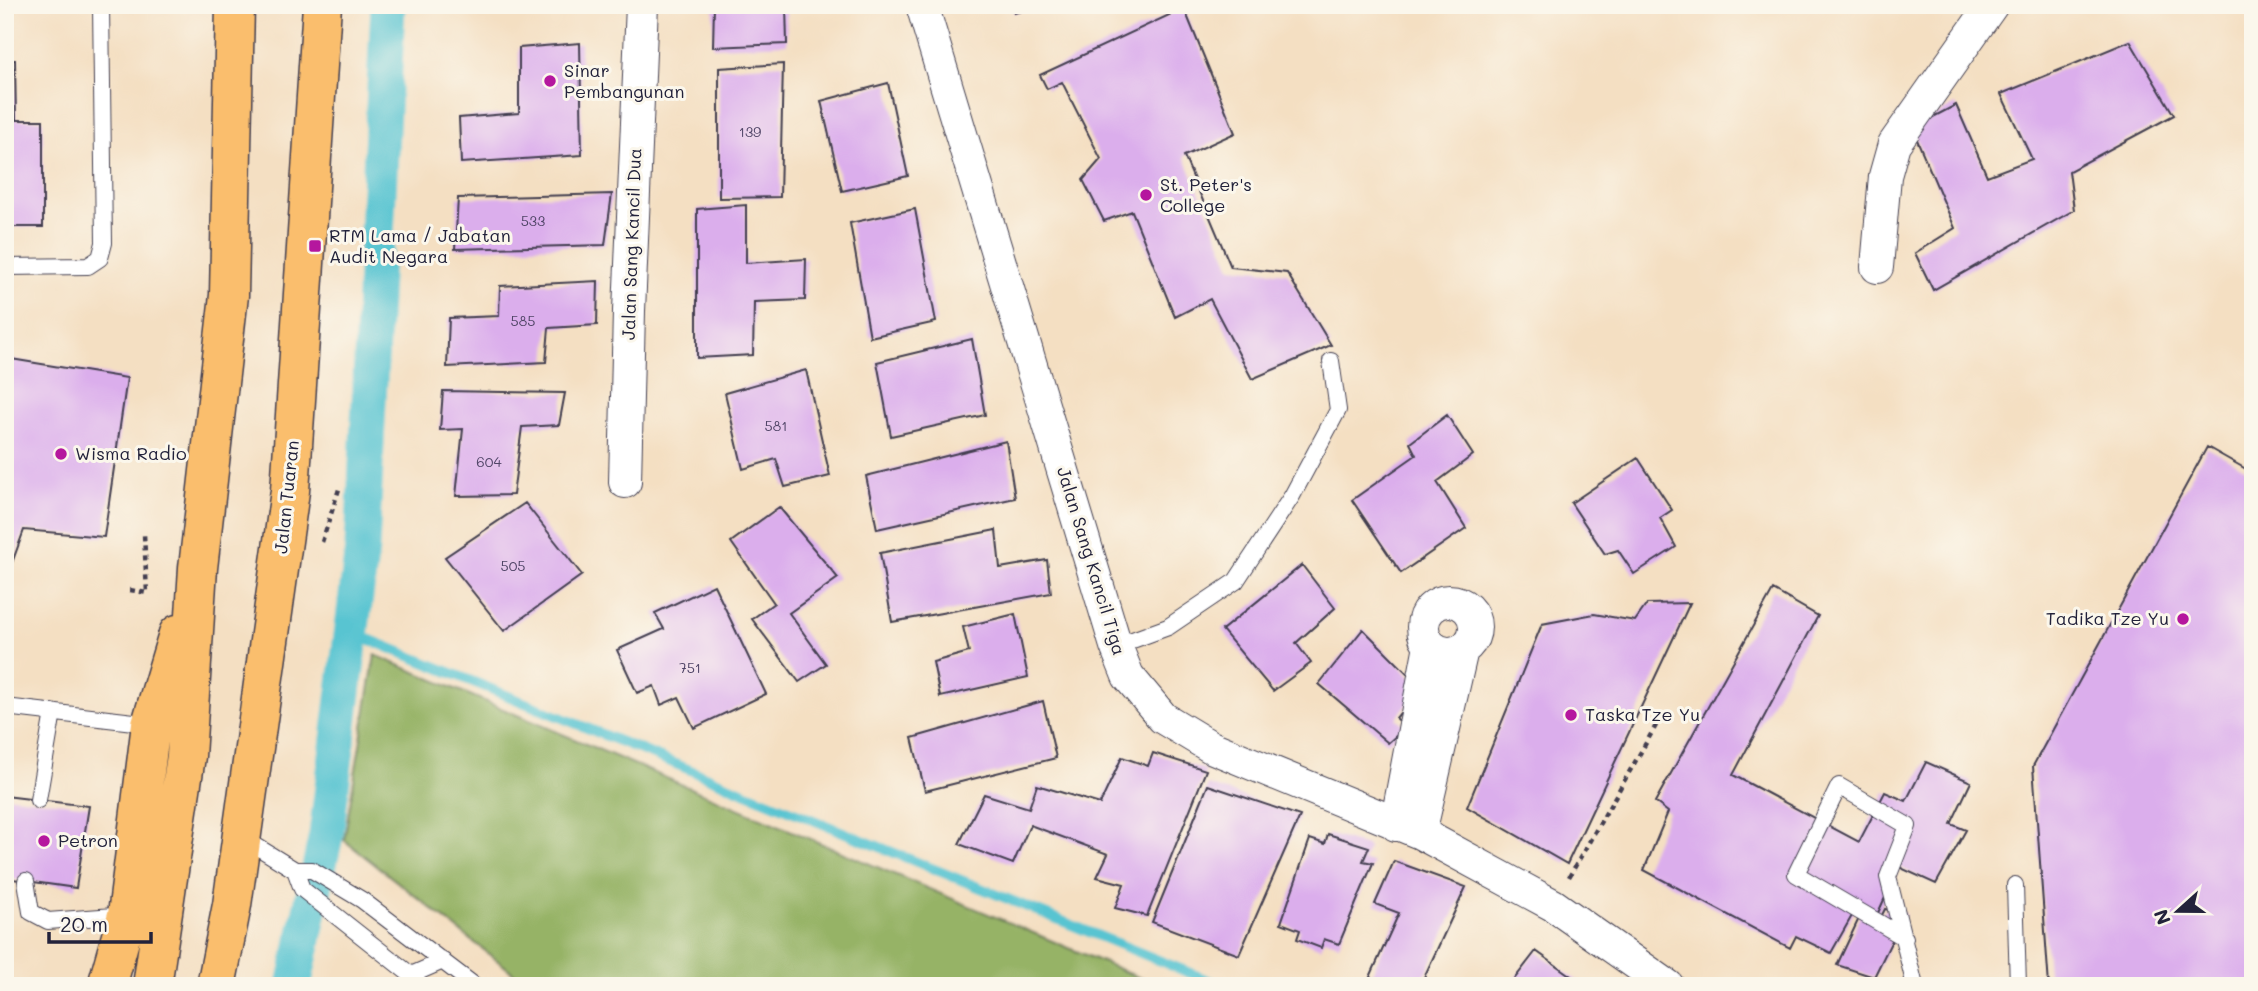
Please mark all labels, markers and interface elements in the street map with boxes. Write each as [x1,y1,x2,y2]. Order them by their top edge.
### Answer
place label: Sinar Pembangunan [564,58,685,103]
marker: Sinar Pembangunan [542,73,558,89]
house number: 139 [739,122,761,141]
street label: Jalan Sang Kancil Dua [616,148,646,340]
place label: St. Peter's College [1160,172,1252,217]
marker: St. Peter's College [1138,187,1154,203]
house number: 533 [521,211,545,230]
place label: RTM Lama / Jabatan Audit Negara [329,223,511,268]
marker: RTM Lama / Jabatan Audit Negara [307,238,323,254]
house number: 585 [511,311,535,330]
house number: 581 [765,416,787,435]
street label: Jalan Tuaran [268,439,304,555]
place label: Wisma Radio [75,441,187,465]
marker: Wisma Radio [53,446,69,462]
house number: 604 [476,452,502,471]
street label: Jalan Sang Kancil Tiga [1052,464,1132,658]
house number: 505 [501,556,525,575]
place label: Tadika Tze Yu [2046,606,2169,630]
marker: Tadika Tze Yu [2175,611,2191,627]
house number: 751 [679,658,701,677]
place label: Taska Tze Yu [1585,702,1700,726]
marker: Taska Tze Yu [1563,707,1579,723]
place label: Petron [58,828,118,852]
marker: Petron [36,833,52,849]
north arrow [2142,876,2212,946]
scale bar [49,900,150,944]
text: N [2147,906,2176,928]
text: 20 m [60,910,108,937]

